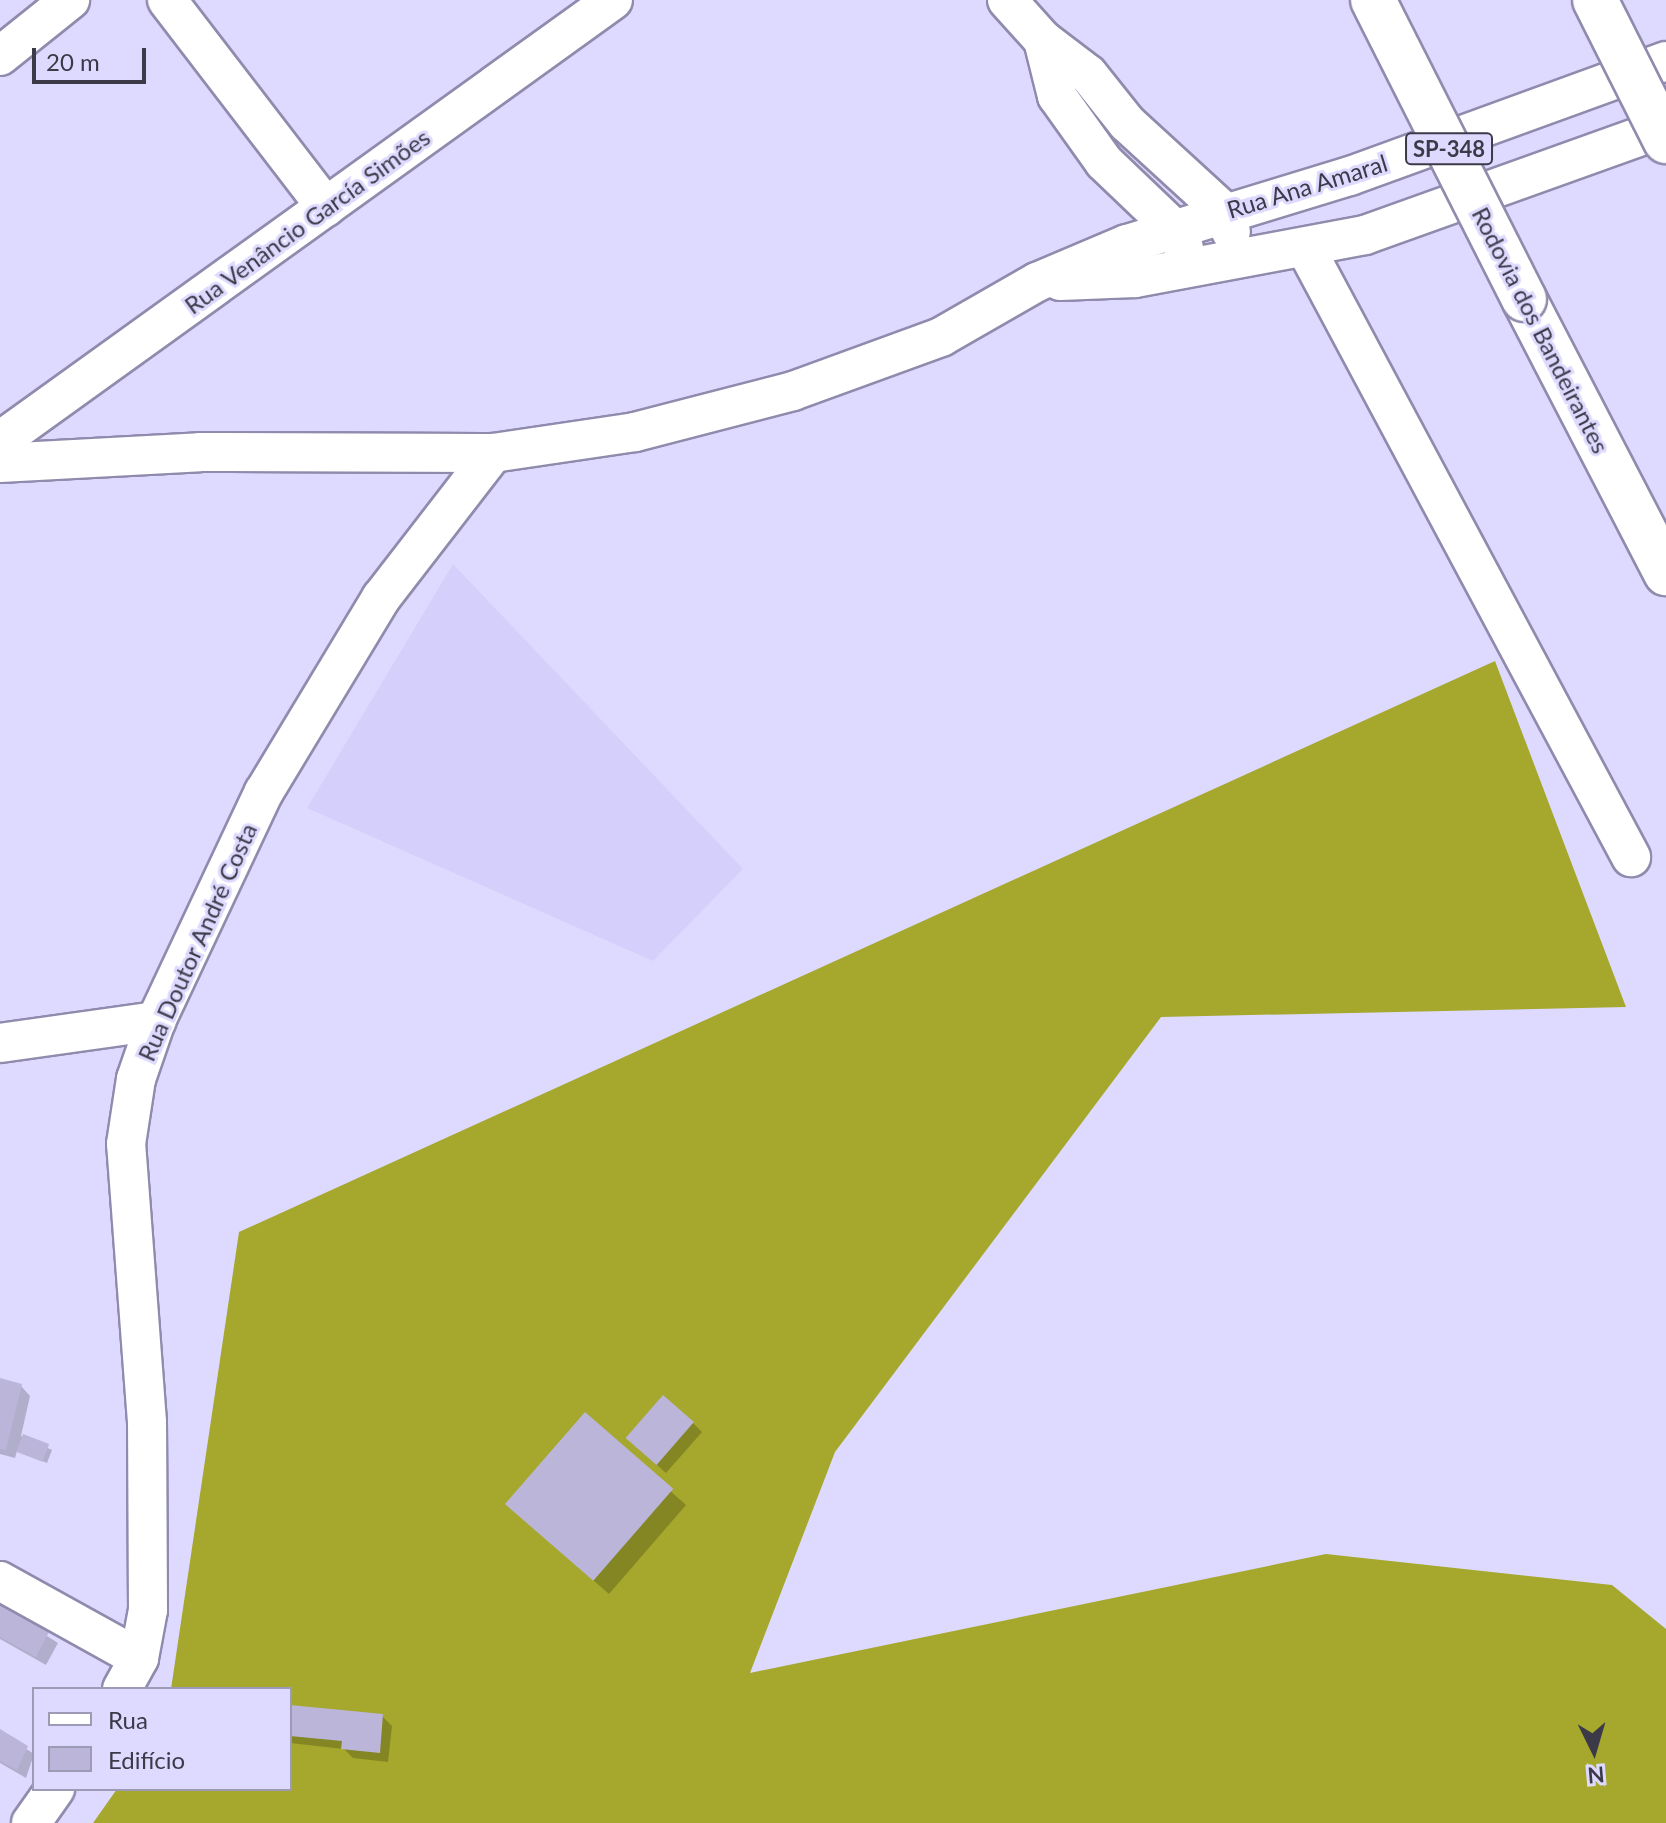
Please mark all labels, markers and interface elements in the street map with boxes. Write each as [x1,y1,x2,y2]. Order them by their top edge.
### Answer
scale bar [36,32,150,82]
text: 20 m [46,47,100,76]
street label: Rua Venâncio García Simões [178,122,436,320]
road number: SP-348 [1405,131,1493,167]
street label: Rua Ana Amaral [1223,148,1391,224]
street label: Rodovia dos Bandeirantes [1466,202,1616,458]
street label: Rua Doutor André Costa [131,818,263,1066]
legend [32,1687,292,1791]
text: Rua [108,1705,148,1734]
north arrow [1554,1711,1634,1791]
text: Edifício [108,1745,185,1774]
text: N [1587,1761,1606,1790]

